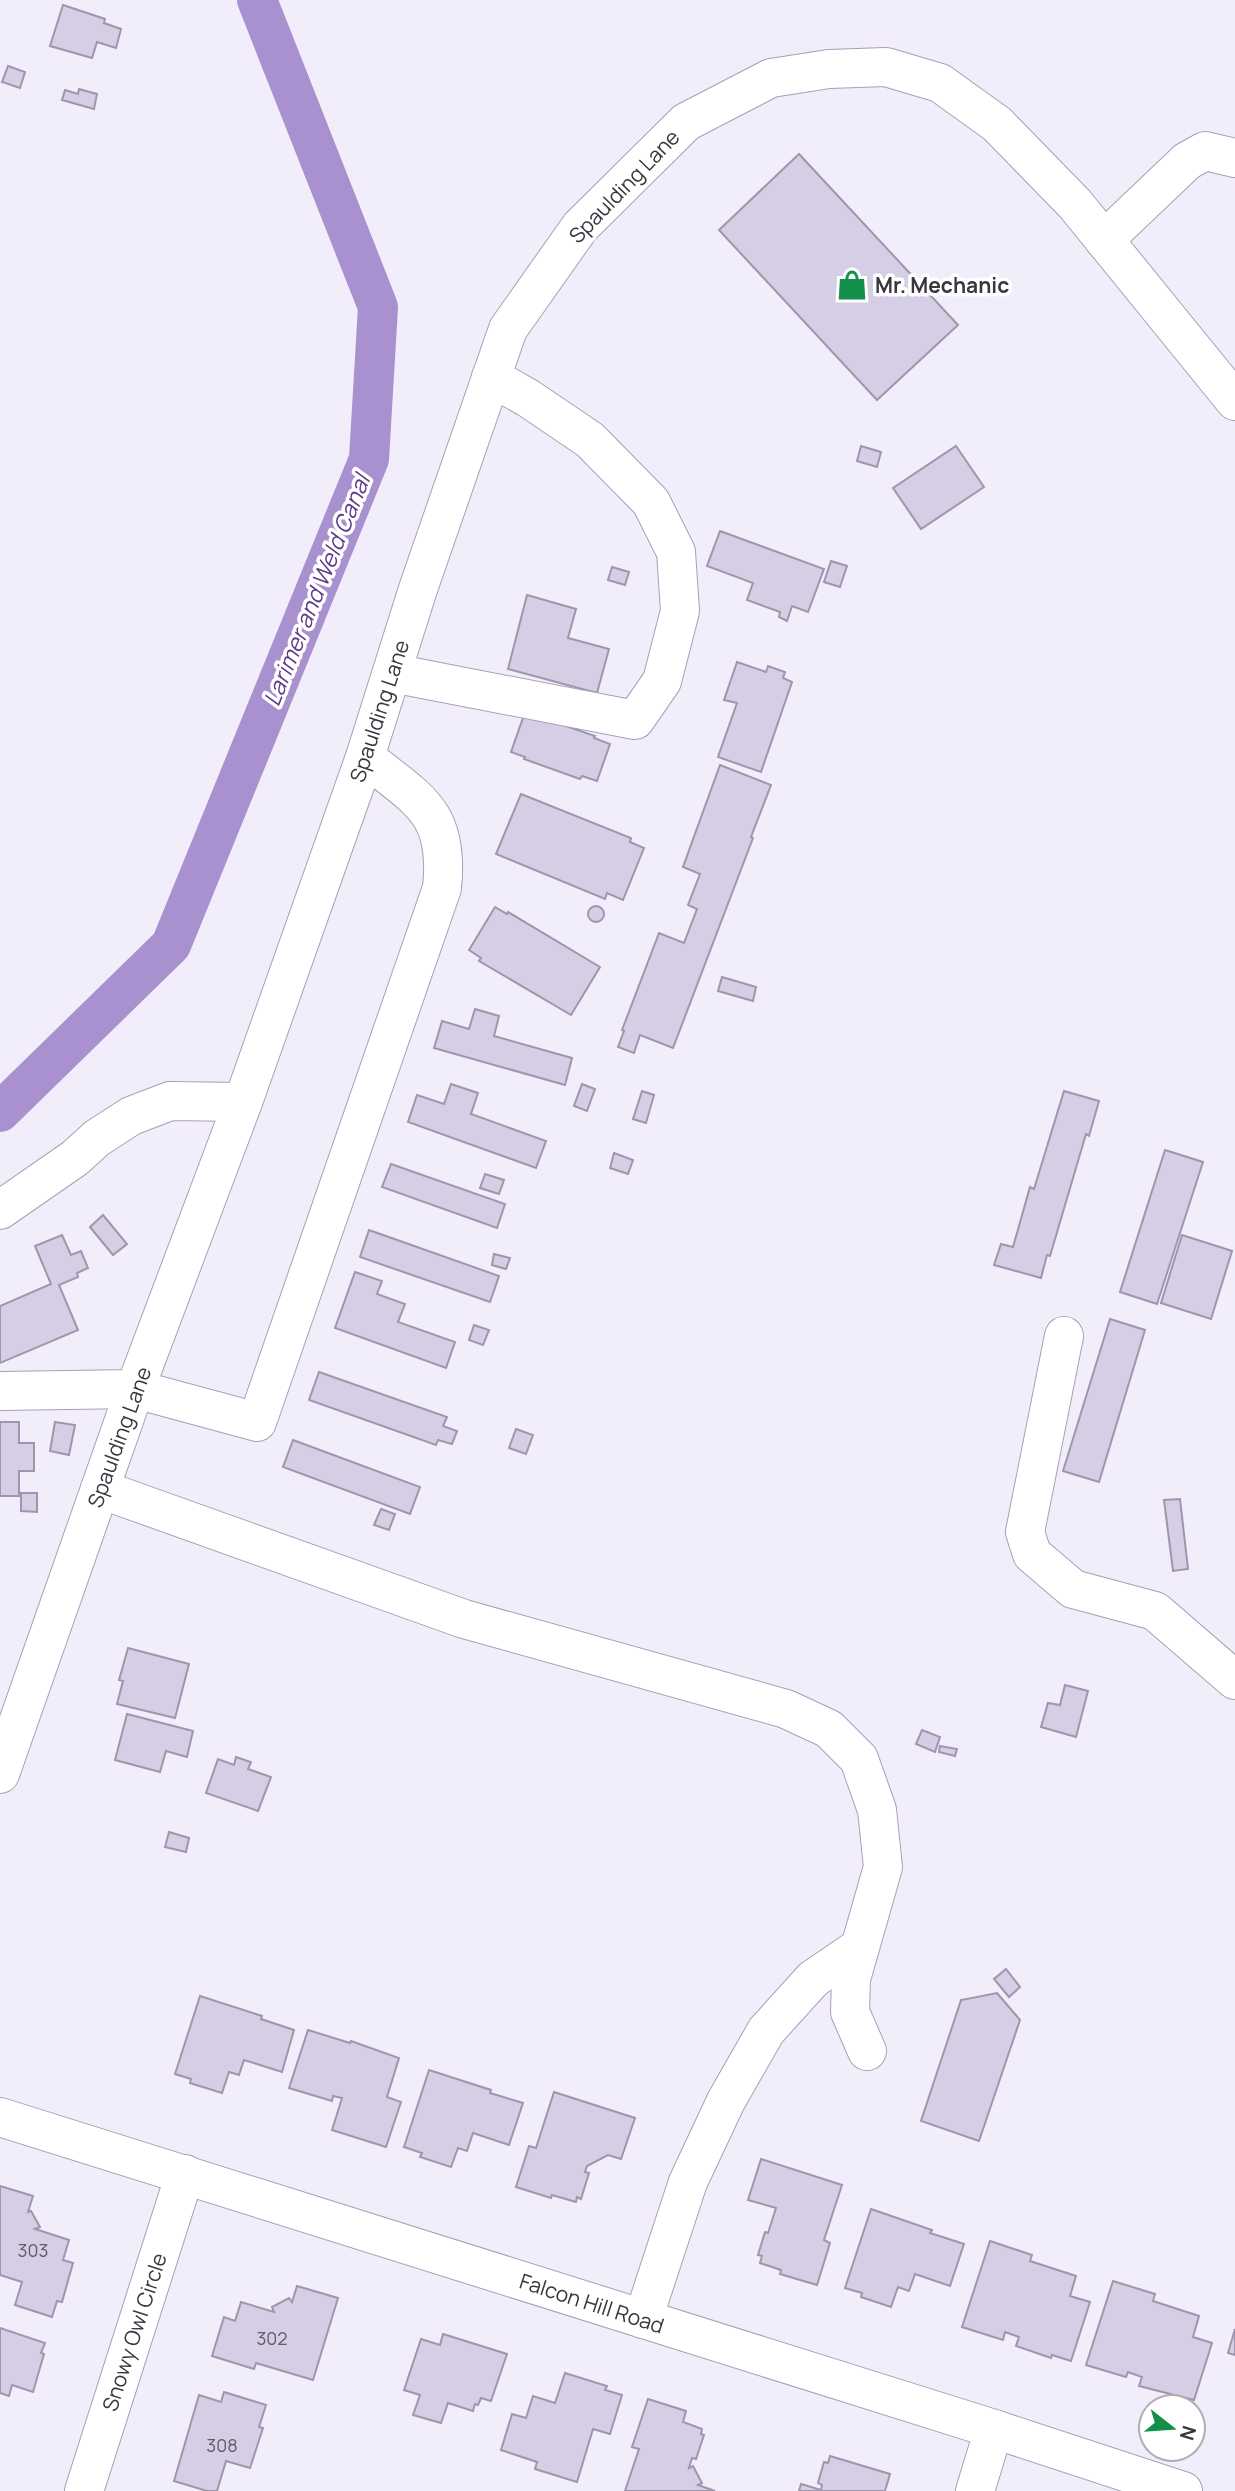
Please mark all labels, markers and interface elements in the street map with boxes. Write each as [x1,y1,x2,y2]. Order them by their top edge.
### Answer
street label: Spaulding Lane [563,123,685,249]
shop icon: Mr. Mechanic [835,268,869,302]
place label: Mr. Mechanic [875,271,1009,299]
water label: Larimer and Weld Canal [255,467,378,710]
street label: Spaulding Lane [343,636,415,786]
street label: Spaulding Lane [81,1363,157,1511]
house number: 303 [18,2238,48,2262]
street label: Snowy Owl Circle [95,2249,173,2415]
street label: Falcon Hill Road [516,2266,668,2340]
house number: 302 [256,2326,288,2350]
north arrow [1137,2393,1207,2463]
text: N [1174,2423,1203,2443]
house number: 308 [206,2433,238,2457]

